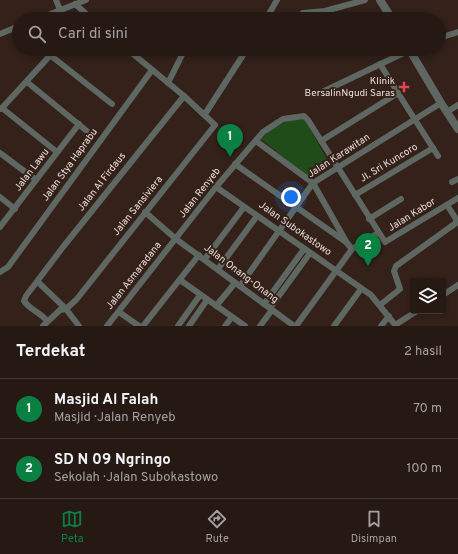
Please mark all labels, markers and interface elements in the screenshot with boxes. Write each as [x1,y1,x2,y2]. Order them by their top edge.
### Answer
search box [12,12,446,56]
icon: search [26,23,48,45]
text: Cari di sini [58,25,128,44]
place label: Klinik BersalinNgudi Saras [305,75,395,100]
marker: Klinik BersalinNgudi Saras [398,81,410,93]
pin: 1 [217,124,243,157]
street label: Jalan Stya Haprabu [39,126,101,204]
street label: Jalan Karawitan [305,131,373,181]
street label: Jl. Sri Kuncoro [358,140,421,185]
street label: Jalan Lawu [12,146,52,194]
street label: Jalan Al Firdaus [75,150,129,214]
street label: Jalan Renyeb [176,165,224,221]
street label: Jalan Sansiviera [110,174,166,238]
your location [281,187,301,207]
street label: Jalan Kabor [386,195,438,235]
street label: Jalan Subokastowo [256,199,334,259]
pin: 2 [355,233,381,266]
street label: Jalan Asmaradana [103,239,165,313]
street label: Jalan Onang-Onang [201,242,281,306]
map controls [410,278,446,314]
button: layers [410,278,446,314]
text: Terdekat [16,341,85,363]
text: 2 hasil [404,344,442,360]
text: Masjid Al Falah [54,391,158,410]
text: 1 [26,401,32,417]
text: 70 m [413,401,442,417]
text: Masjid · Jalan Renyeb [54,410,176,426]
text: SD N 09 Ngringo [54,451,171,470]
text: 2 [25,461,33,477]
text: 100 m [406,461,442,477]
text: Sekolah · Jalan Subokastowo [54,470,218,486]
tab: Peta [61,508,84,546]
tab: Rute [206,508,229,546]
tab: Disimpan [351,508,397,546]

